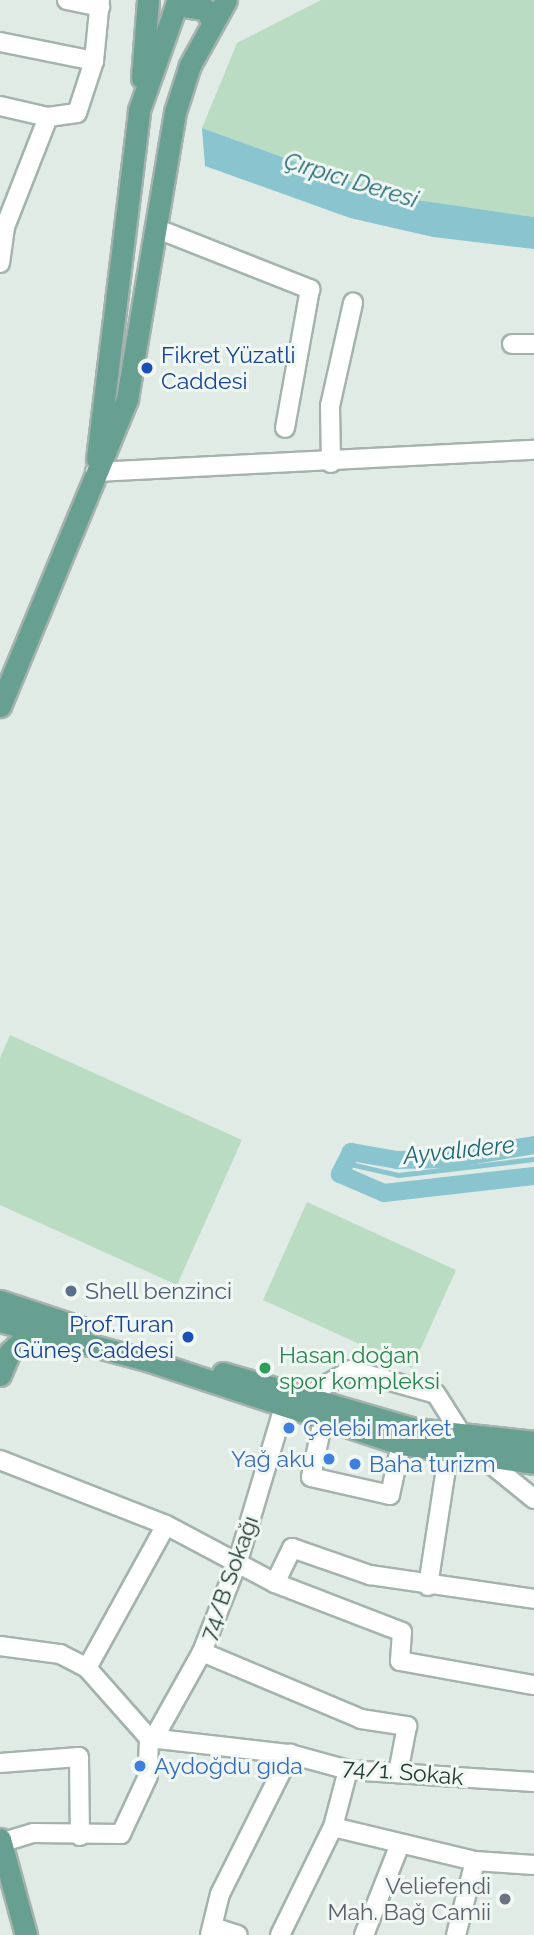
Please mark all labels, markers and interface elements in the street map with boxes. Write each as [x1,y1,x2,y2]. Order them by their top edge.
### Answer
water label: Çırpıcı Deresi [281,146,421,214]
place label: Fikret Yüzatli Caddesi [161,341,296,395]
marker: Fikret Yüzatli Caddesi [139,360,155,376]
water label: Ayvalıdere [402,1130,516,1170]
place label: Shell benzinci [85,1277,233,1305]
marker: Shell benzinci [63,1283,79,1299]
place label: Prof.Turan Güneş Caddesi [13,1310,174,1364]
marker: Prof.Turan Güneş Caddesi [180,1329,196,1345]
place label: Hasan doğan spor kompleksi [279,1341,441,1395]
marker: Hasan doğan spor kompleksi [257,1360,273,1376]
place label: Çelebi market [303,1414,452,1442]
marker: Çelebi market [281,1420,297,1436]
place label: Yağ aku [231,1445,315,1473]
place label: Baha turizm [369,1450,496,1478]
marker: Yağ aku [321,1451,337,1467]
marker: Baha turizm [347,1456,363,1472]
street label: 74/B Sokağı [194,1512,264,1644]
place label: Aydoğdu gıda [154,1752,303,1780]
street label: 74/1. Sokak [341,1753,465,1791]
marker: Aydoğdu gıda [132,1758,148,1774]
place label: Veliefendi Mah. Bağ Camii [327,1872,491,1926]
marker: Veliefendi Mah. Bağ Camii [497,1891,513,1907]

